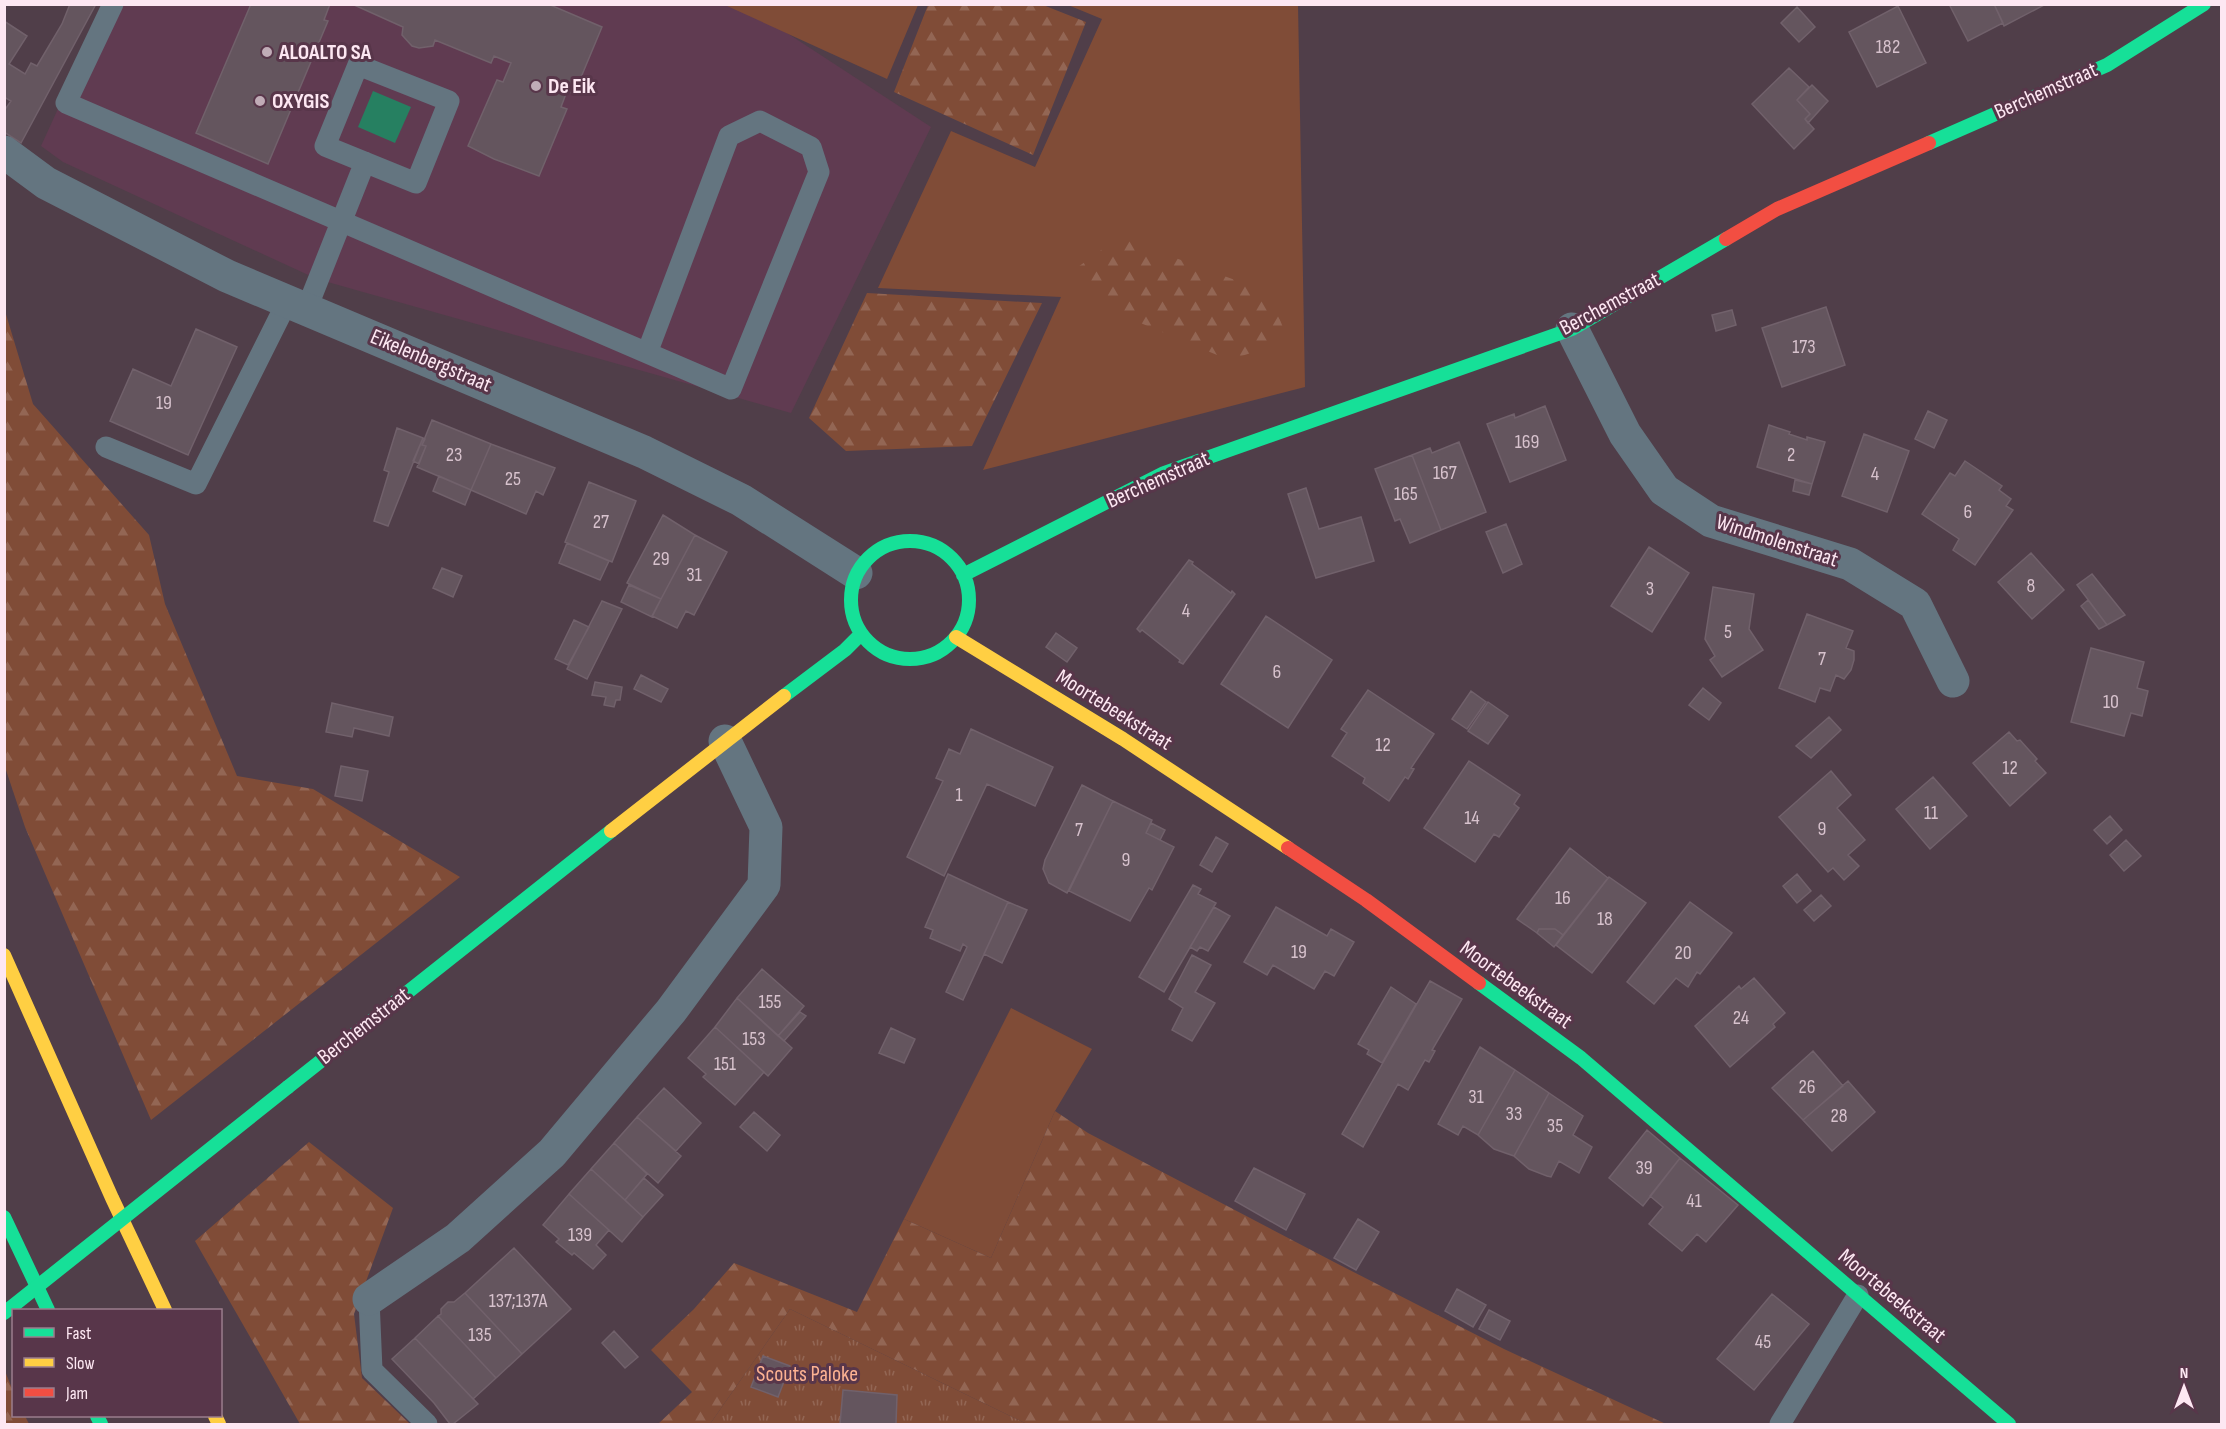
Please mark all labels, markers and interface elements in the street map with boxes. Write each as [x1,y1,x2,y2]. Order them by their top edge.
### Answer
house number: 182 [1876,35,1900,59]
place label: ALOALTO SA [278,39,372,66]
marker: ALOALTO SA [260,45,274,59]
street label: Berchemstraat [1990,56,2102,126]
place label: De Eik [548,73,596,100]
marker: De Eik [529,79,543,93]
place label: OXYGIS [272,88,329,115]
marker: OXYGIS [253,94,267,108]
street label: Berchemstraat [1555,266,1665,342]
street label: Eikelenbergstraat [366,323,496,399]
house number: 173 [1792,335,1816,359]
house number: 19 [156,391,172,415]
house number: 169 [1515,430,1539,454]
house number: 23 [446,443,462,467]
house number: 2 [1787,443,1795,467]
street label: Berchemstraat [1102,445,1214,515]
house number: 167 [1433,461,1457,485]
house number: 4 [1871,462,1879,486]
house number: 25 [505,467,521,491]
house number: 165 [1394,482,1418,506]
house number: 6 [1964,500,1972,524]
street label: Windmolenstraat [1713,509,1842,574]
house number: 27 [593,510,609,534]
house number: 29 [652,547,670,571]
house number: 31 [686,563,702,587]
house number: 8 [2027,574,2035,598]
house number: 3 [1646,577,1654,601]
house number: 4 [1182,599,1190,623]
house number: 5 [1724,620,1732,644]
house number: 7 [1818,647,1826,671]
house number: 6 [1273,660,1281,684]
street label: Moortebeekstraat [1051,663,1178,757]
house number: 10 [2103,690,2119,714]
house number: 12 [1375,733,1391,757]
house number: 12 [2002,756,2018,780]
house number: 1 [956,783,963,807]
house number: 11 [1924,801,1938,825]
house number: 14 [1464,806,1480,830]
house number: 9 [1818,817,1826,841]
house number: 7 [1075,818,1083,842]
house number: 9 [1122,848,1130,872]
house number: 16 [1555,886,1571,910]
house number: 18 [1597,907,1613,931]
street label: Moortebeekstraat [1454,935,1578,1035]
house number: 19 [1291,940,1307,964]
house number: 20 [1674,941,1692,965]
street label: Berchemstraat [312,981,416,1071]
house number: 155 [758,990,782,1014]
house number: 24 [1733,1006,1749,1030]
house number: 153 [742,1027,766,1051]
house number: 151 [714,1052,736,1076]
house number: 26 [1799,1075,1816,1099]
house number: 31 [1468,1085,1484,1109]
house number: 33 [1506,1102,1522,1126]
house number: 28 [1831,1104,1848,1128]
house number: 35 [1547,1114,1563,1138]
house number: 39 [1635,1156,1653,1180]
house number: 41 [1686,1189,1702,1213]
house number: 139 [568,1223,592,1247]
street label: Moortebeekstraat [1833,1243,1952,1349]
house number: 137;137A [489,1289,548,1313]
legend [12,1309,222,1417]
text: Fast [66,1323,92,1344]
house number: 135 [468,1323,492,1347]
house number: 45 [1755,1330,1771,1354]
text: Slow [66,1353,95,1374]
north arrow [2154,1357,2214,1417]
park label: Scouts Paloke [756,1361,858,1388]
text: N [2180,1364,2188,1383]
text: Jam [65,1383,88,1404]

